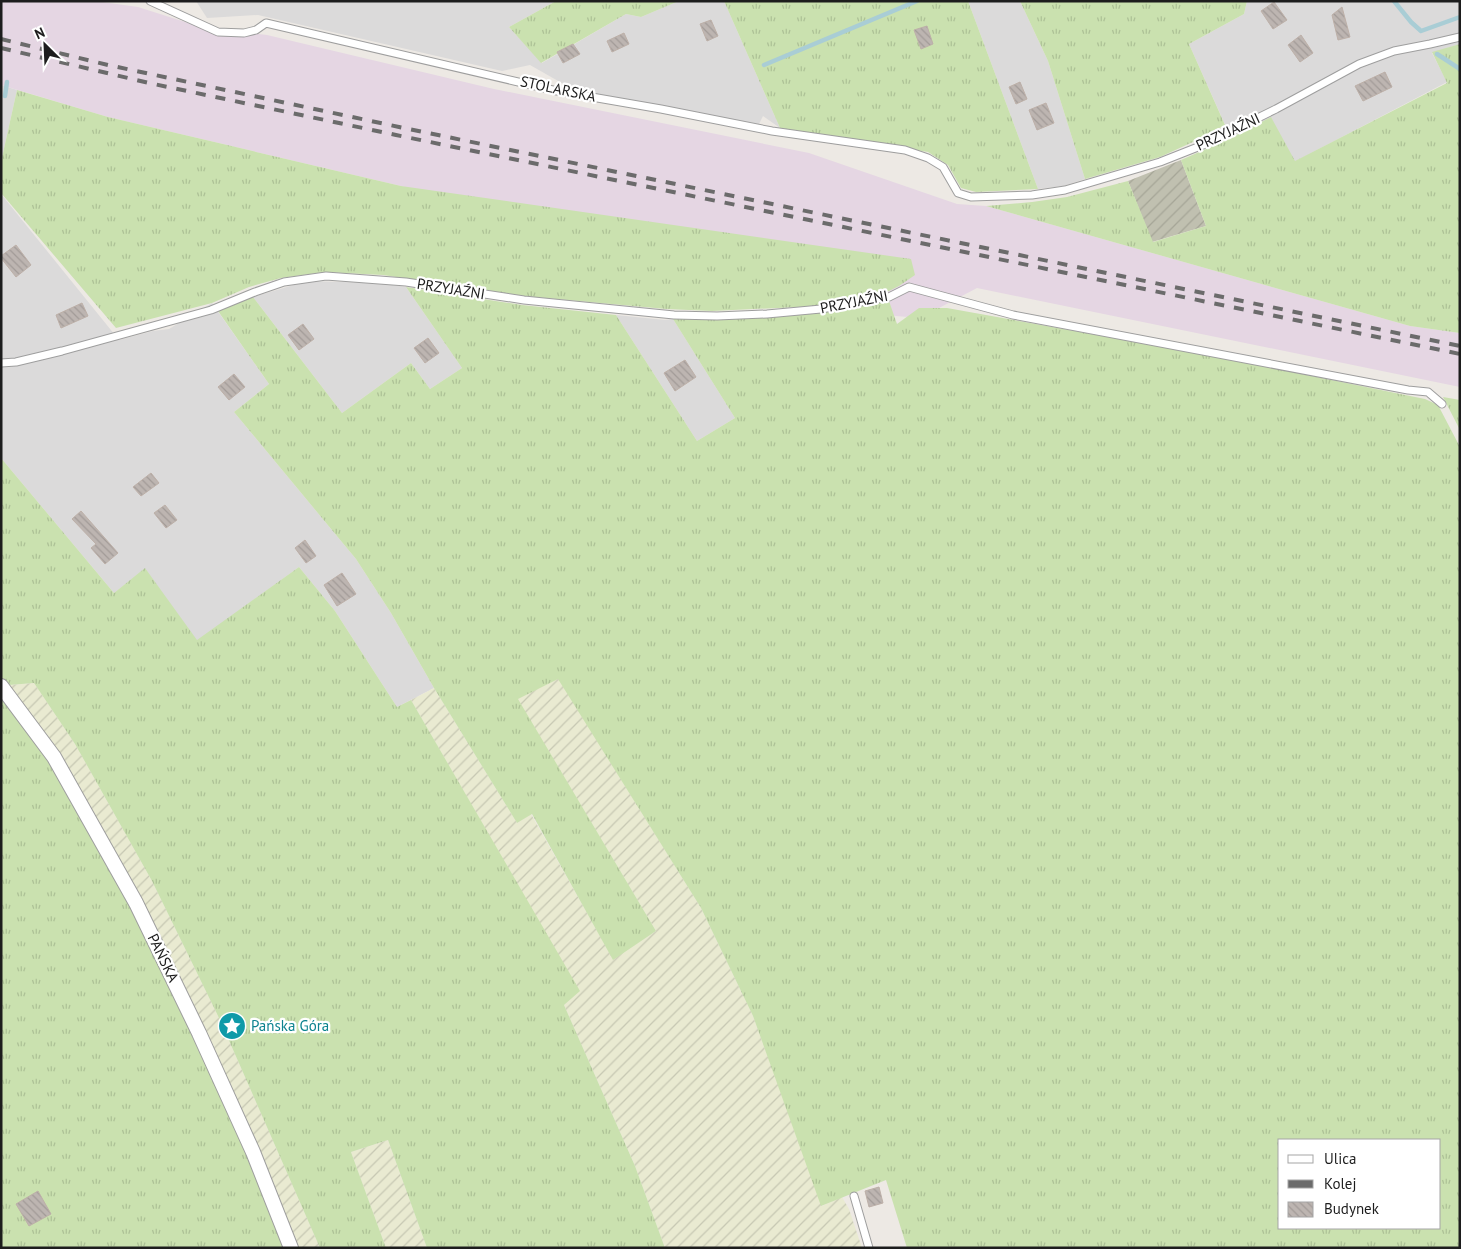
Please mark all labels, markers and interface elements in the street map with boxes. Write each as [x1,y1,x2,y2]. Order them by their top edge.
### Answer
north arrow [20,20,70,70]
text: N [32,23,48,43]
street label: STOLARSKA [519,71,598,106]
street label: PRZYJAŹNI [1193,108,1263,155]
street label: PRZYJAŹNI [416,274,486,303]
street label: PRZYJAŹNI [818,286,889,317]
street label: PAŃSKA [144,930,183,985]
place icon: Pańska Góra [217,1011,247,1041]
place label: Pańska Góra [251,1016,329,1035]
legend [1278,1139,1441,1229]
text: Ulica [1324,1149,1356,1168]
text: Kolej [1324,1174,1356,1193]
text: Budynek [1324,1199,1380,1218]

